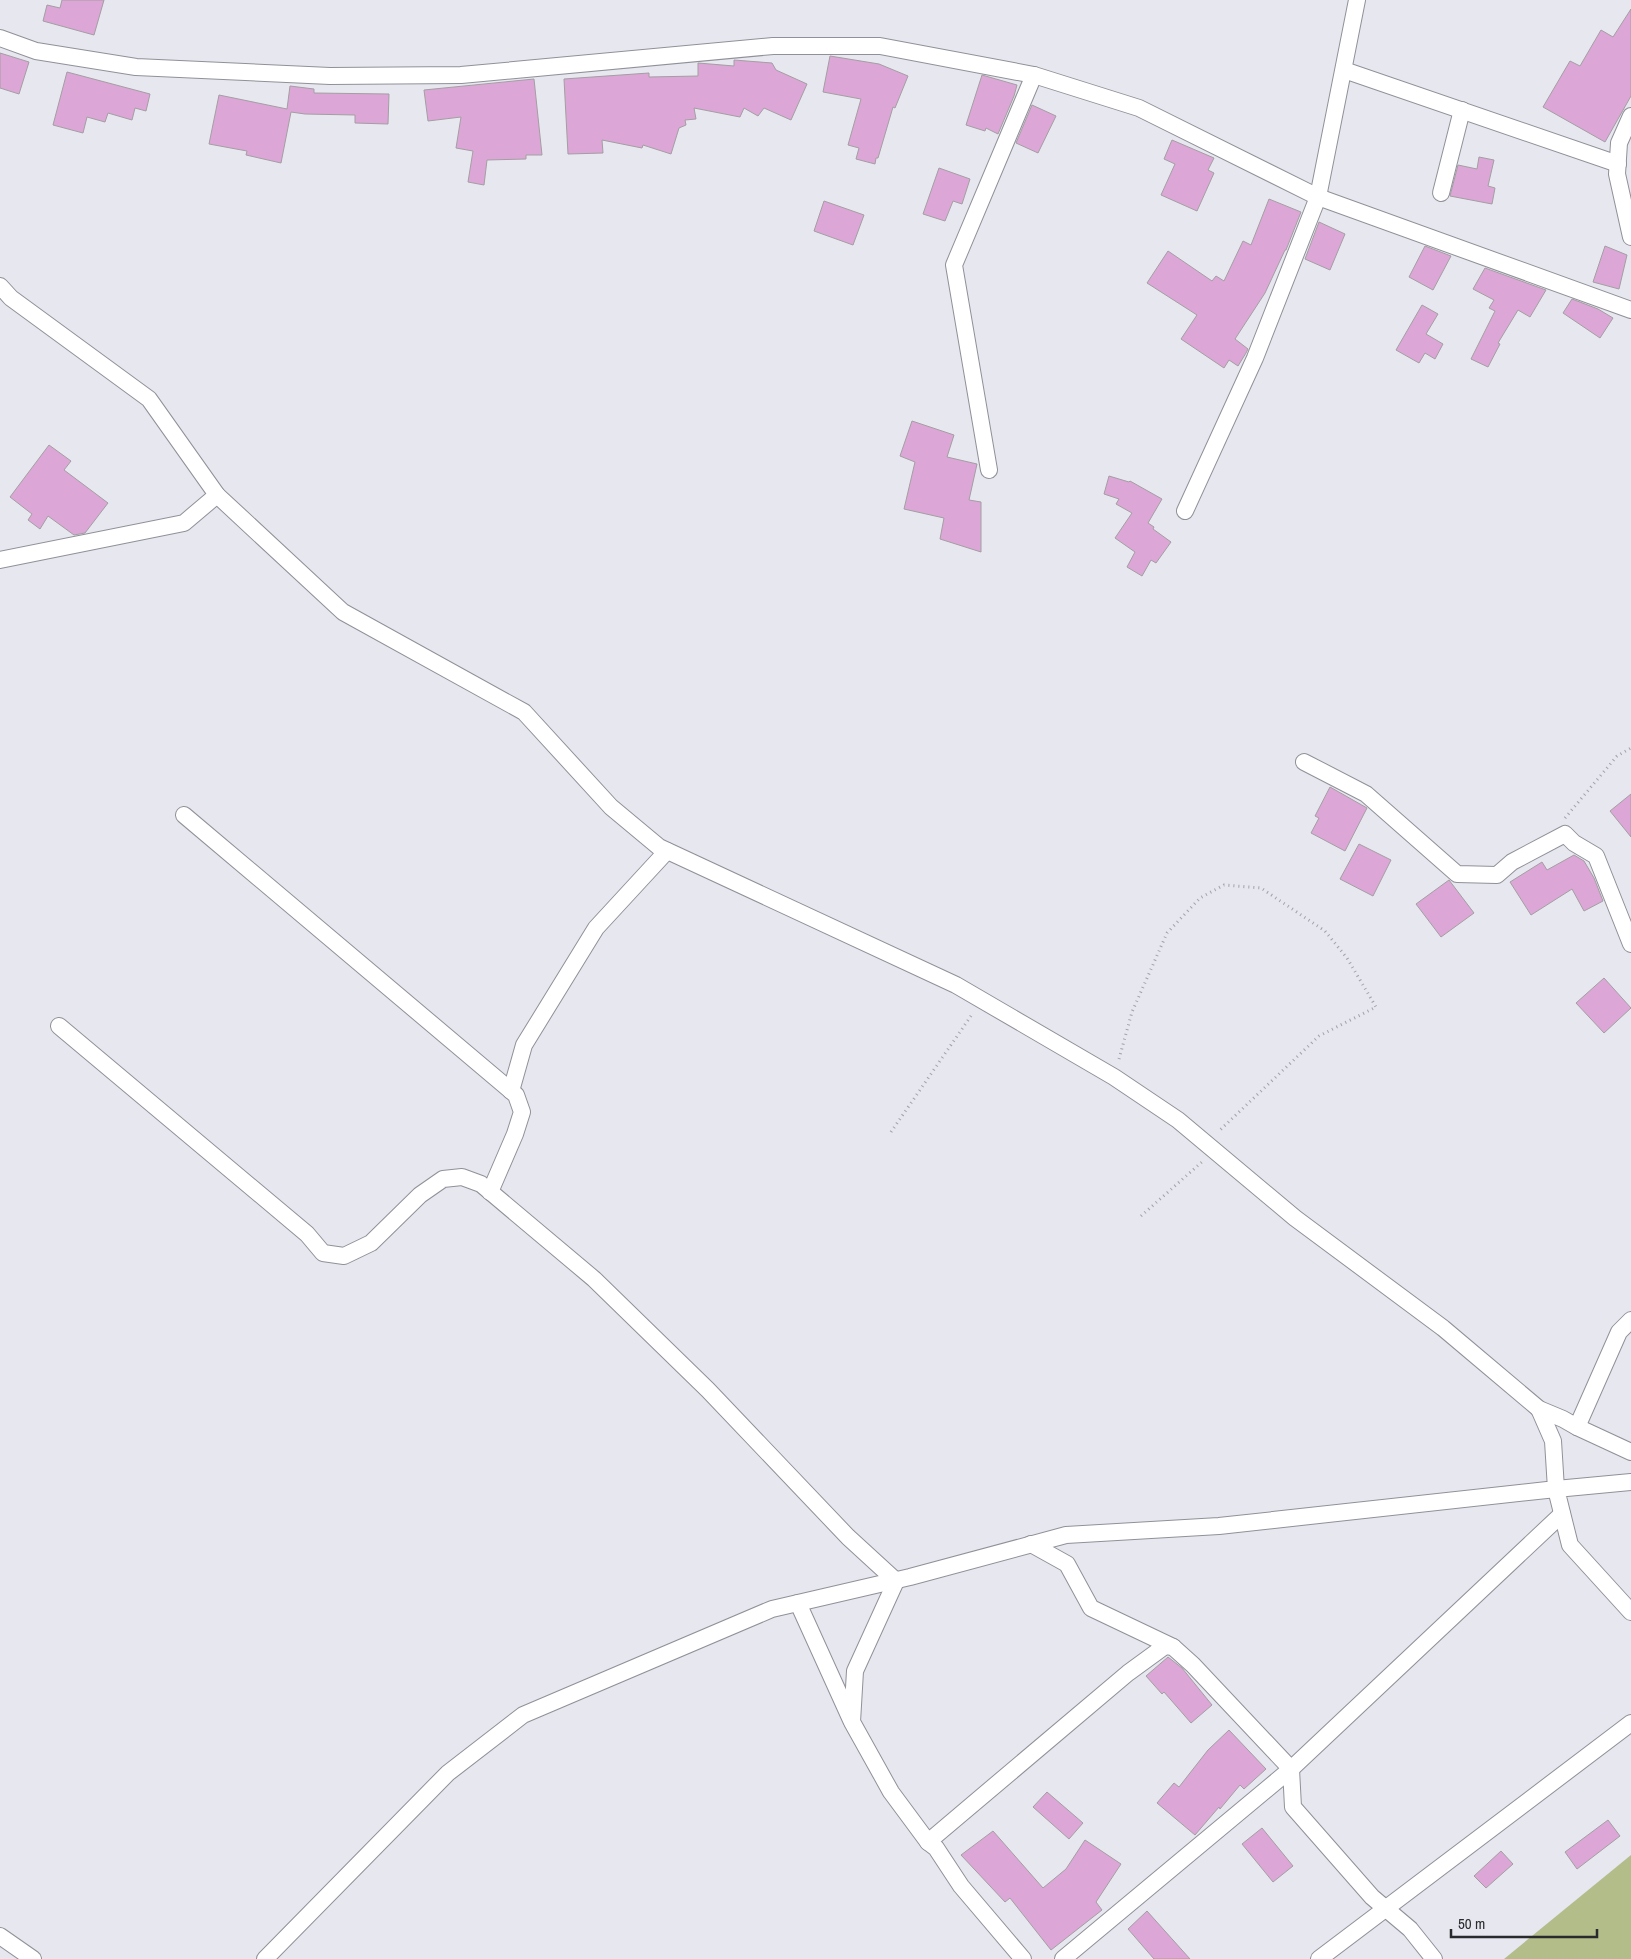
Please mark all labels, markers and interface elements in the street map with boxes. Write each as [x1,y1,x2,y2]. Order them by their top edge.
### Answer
scale bar [1451,1906,1597,1938]
text: 50 m [1458,1913,1485,1934]

